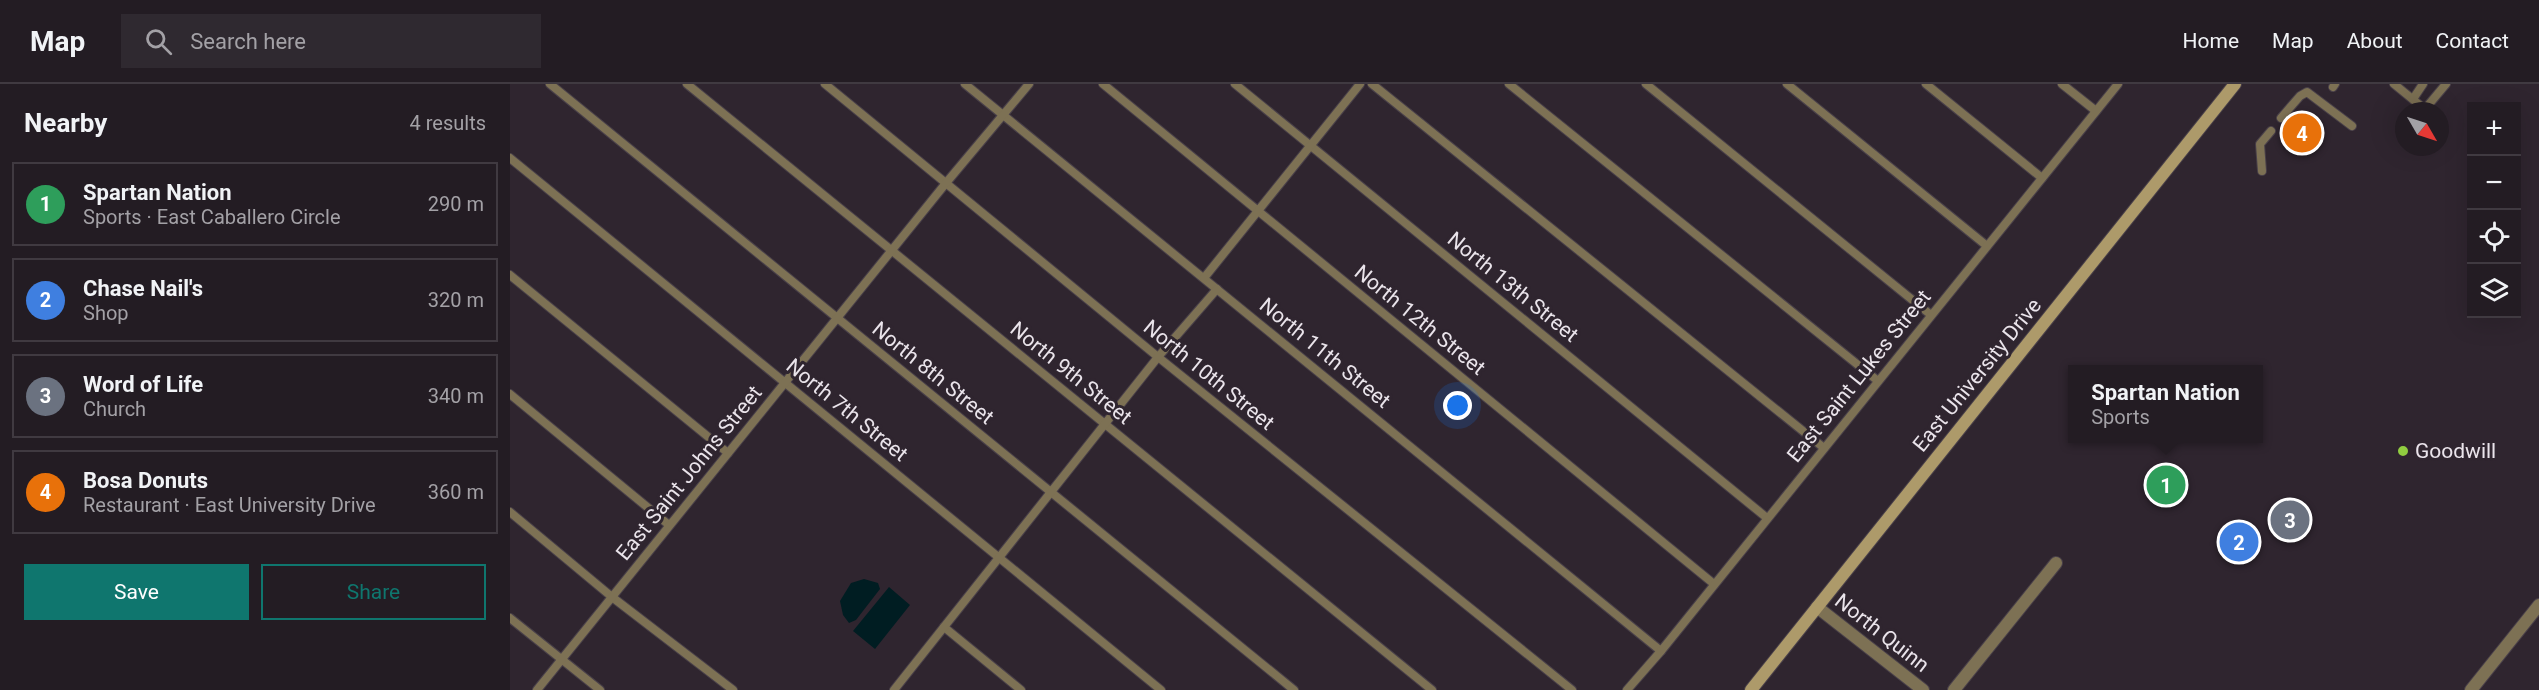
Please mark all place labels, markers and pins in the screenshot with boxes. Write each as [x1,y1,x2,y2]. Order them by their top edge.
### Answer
pin: 4 [2282,110,2322,156]
place label: Goodwill [2415,439,2496,463]
marker: Goodwill [2396,444,2410,458]
pin: 1 [2146,462,2186,508]
pin: 3 [2270,498,2310,542]
pin: 2 [2220,520,2258,564]

